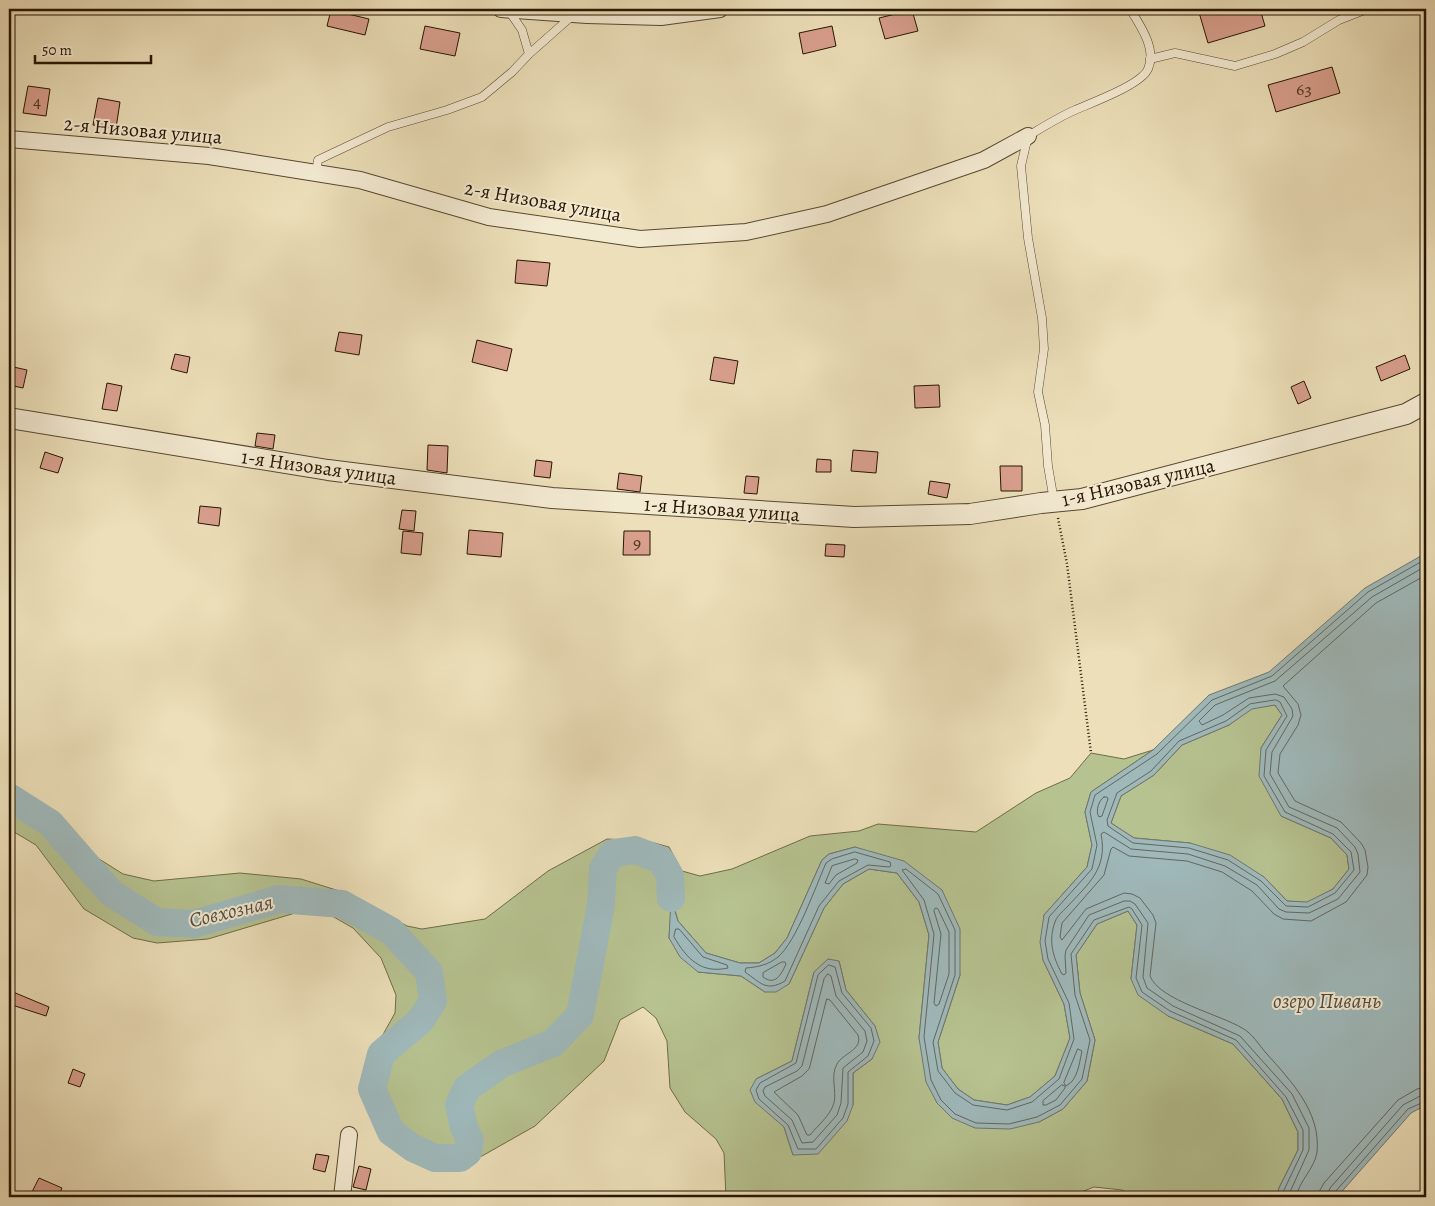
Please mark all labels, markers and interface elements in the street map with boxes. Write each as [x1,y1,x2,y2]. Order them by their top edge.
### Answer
scale bar [35,32,151,64]
text: 50 m [42,40,72,60]
house number: 63 [1296,77,1312,101]
house number: 4 [33,89,41,113]
street label: 2-я Низовая улица [63,110,224,151]
street label: 2-я Низовая улица [462,174,624,229]
street label: 1-я Низовая улица [240,443,399,492]
street label: 1-я Низовая улица [1059,452,1218,513]
street label: 1-я Низовая улица [643,491,802,528]
house number: 9 [633,531,641,555]
water label: Совхозная [186,888,276,934]
water label: озеро Пивань [1273,987,1381,1015]

